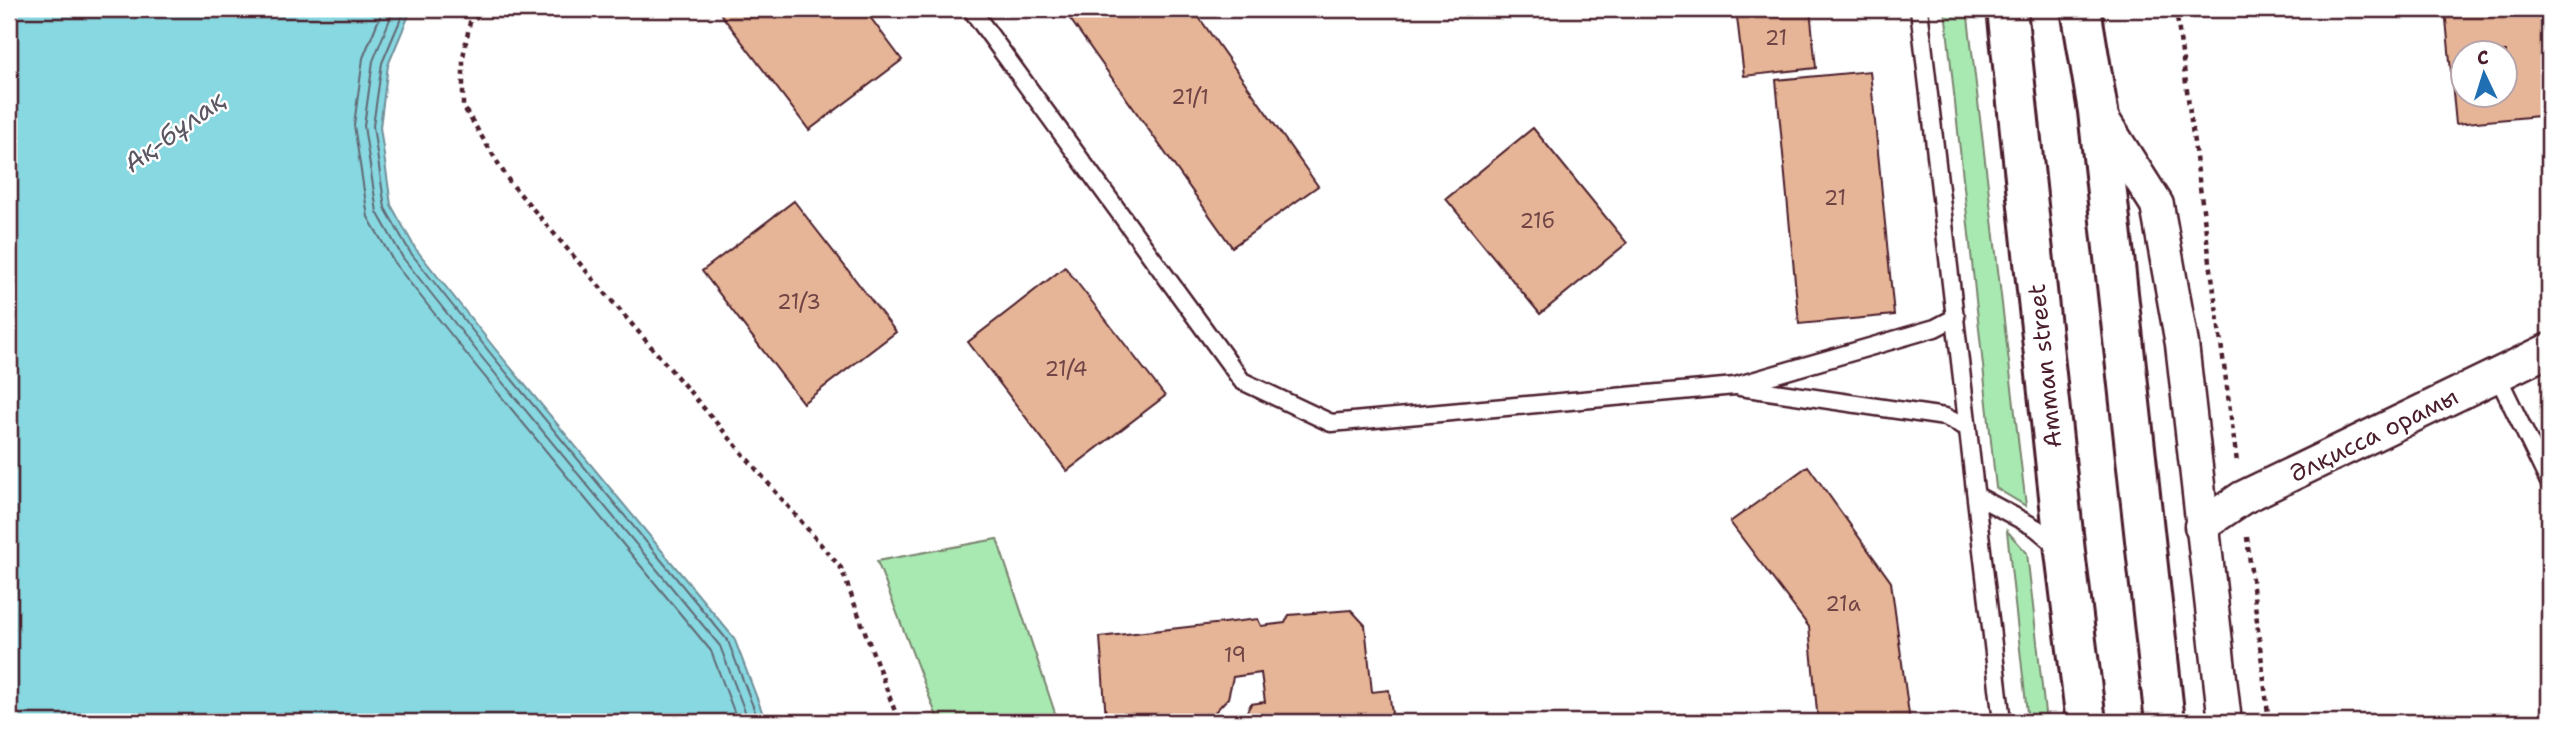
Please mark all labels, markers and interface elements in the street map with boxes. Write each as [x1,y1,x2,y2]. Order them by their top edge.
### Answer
house number: 21 [1765,24,1787,52]
north arrow [2450,38,2520,108]
text: С [2476,45,2490,70]
water label: Ақ-бұлақ [116,82,232,180]
house number: 21/1 [1171,83,1209,111]
house number: 21 [1824,184,1846,212]
house number: 21б [1519,207,1555,235]
street label: Amman street [2020,282,2070,450]
house number: 21/3 [777,288,821,316]
house number: 21/4 [1044,355,1088,383]
street label: Әлқисса орамы [2285,380,2463,490]
house number: 21а [1825,590,1861,618]
house number: 19 [1224,641,1246,669]

